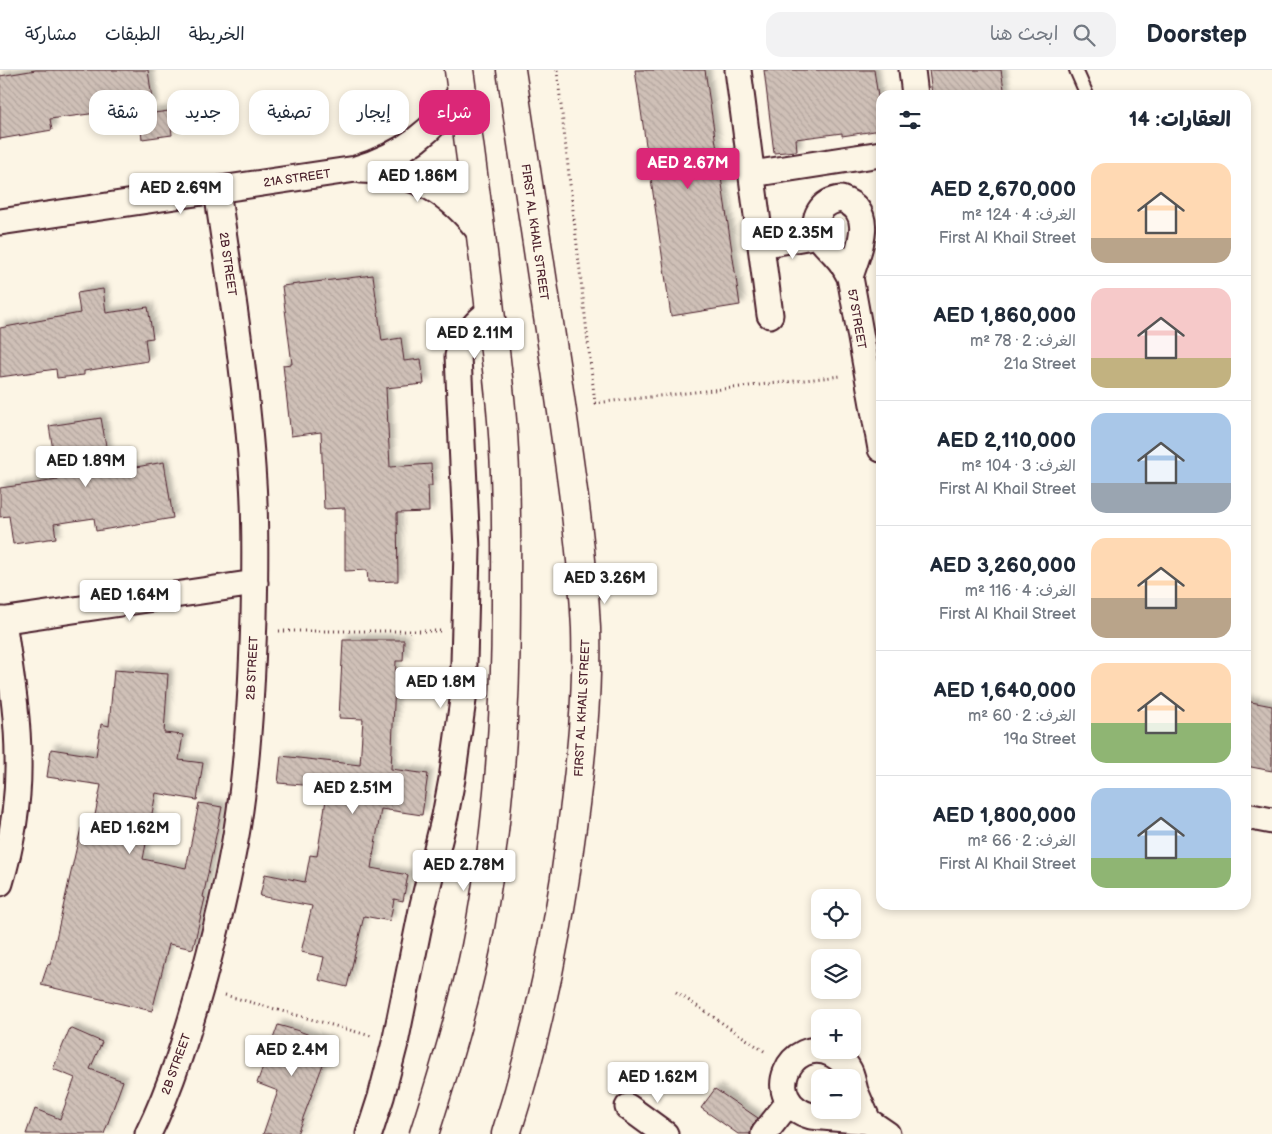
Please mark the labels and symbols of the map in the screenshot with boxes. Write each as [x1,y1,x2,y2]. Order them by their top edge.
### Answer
pin: AED 2.67M [631,148,745,190]
pin: AED 1.86M [361,160,475,203]
street label: FIRST AL KHAIL STREET [517,163,552,302]
street label: 21A STREET [263,166,332,191]
pin: AED 2.69M [124,172,238,215]
pin: AED 2.35M [736,218,850,260]
street label: 2B STREET [216,231,240,298]
street label: 57 STREET [844,288,869,351]
pin: AED 2.11M [418,318,532,360]
pin: AED 1.89M [29,446,143,488]
pin: AED 3.26M [548,562,662,605]
pin: AED 1.64M [73,580,187,622]
street label: 2B STREET [243,635,262,700]
street label: FIRST AL KHAIL STREET [571,638,594,777]
pin: AED 1.8M [389,666,493,709]
pin: AED 2.51M [296,772,410,815]
pin: AED 1.62M [73,812,187,855]
pin: AED 2.78M [407,850,521,892]
street label: 2B STREET [158,1031,195,1097]
pin: AED 2.4M [240,1034,344,1077]
pin: AED 1.62M [601,1062,715,1104]

